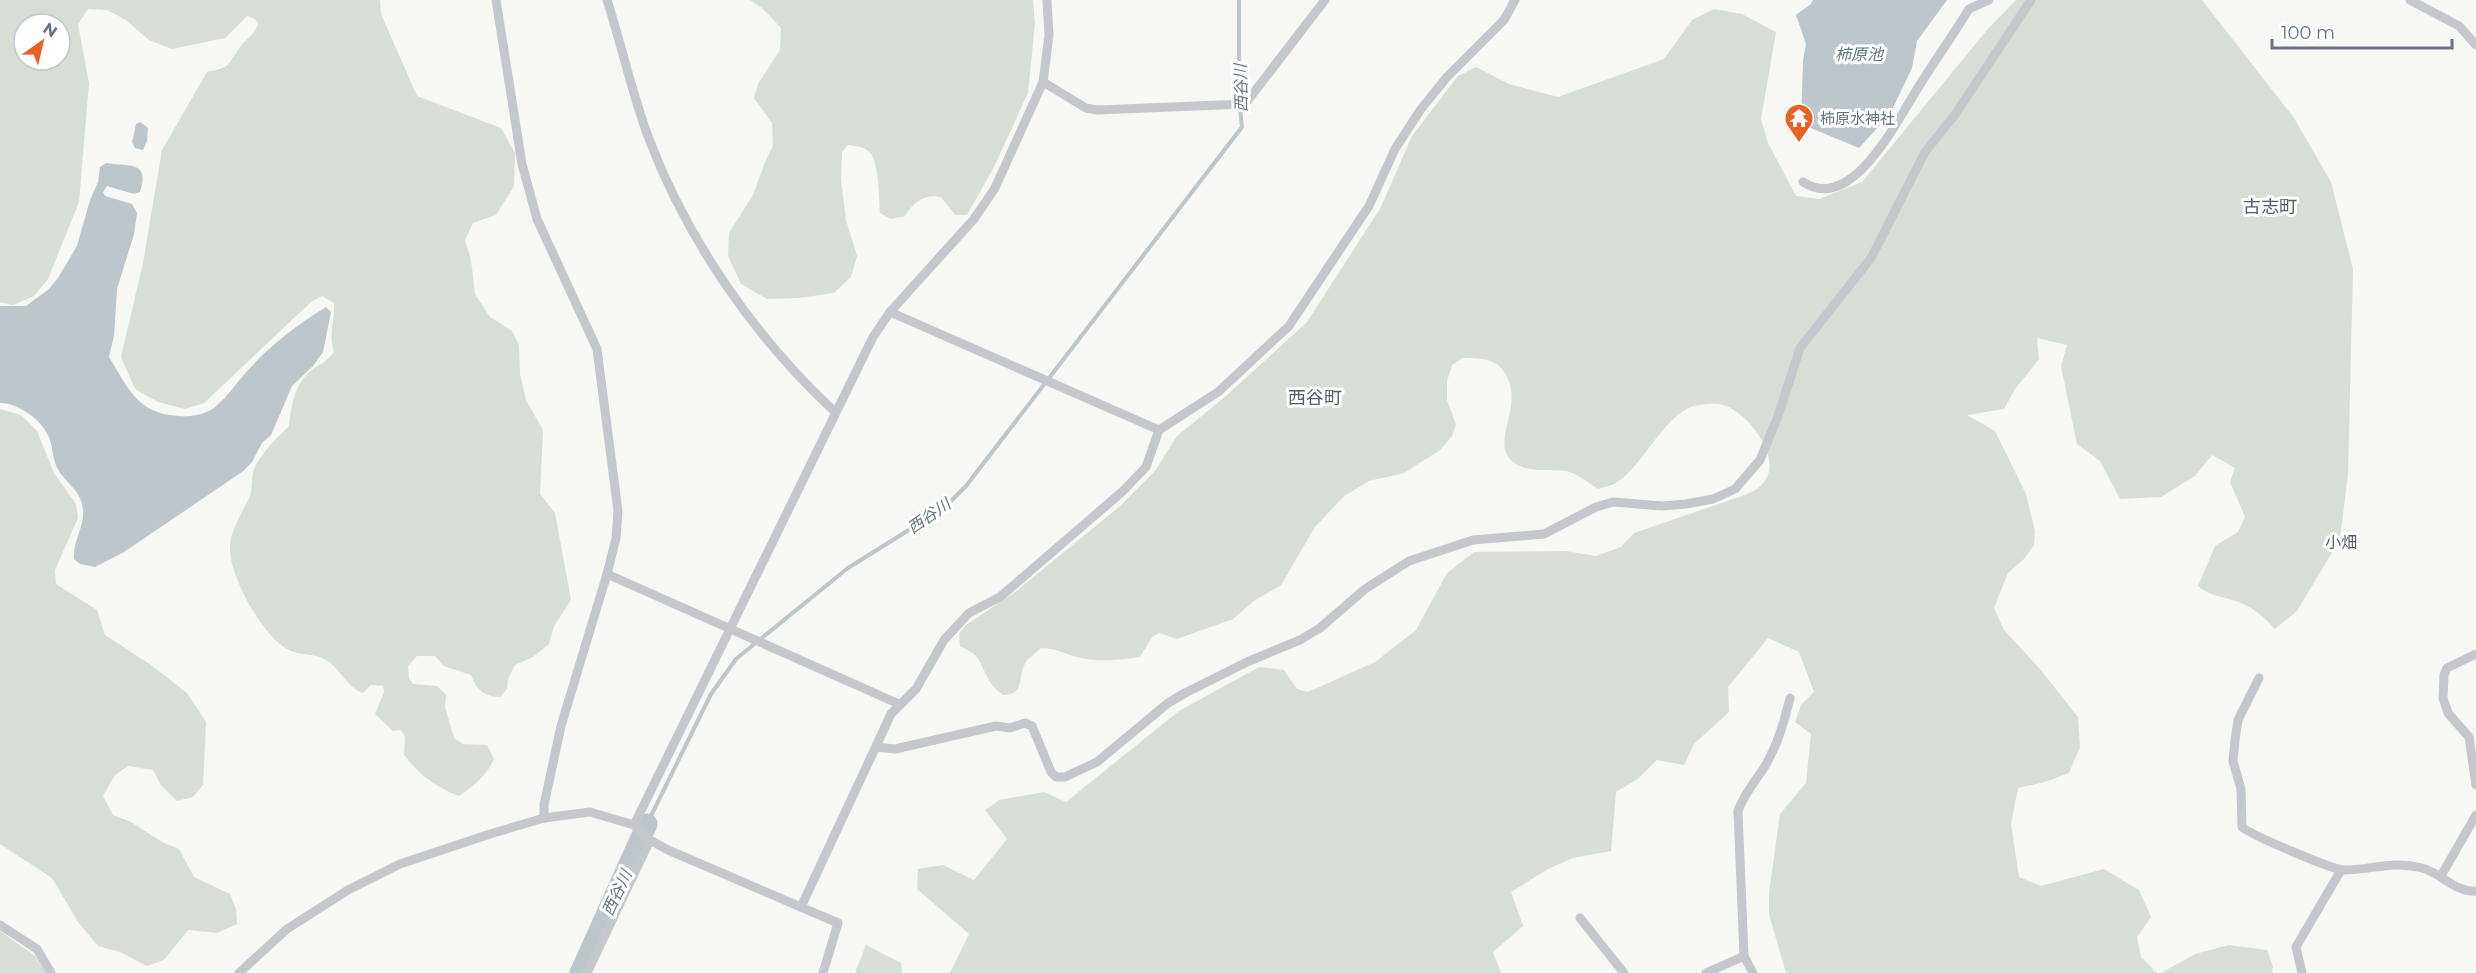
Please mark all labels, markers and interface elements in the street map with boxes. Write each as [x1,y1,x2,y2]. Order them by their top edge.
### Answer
north arrow [12,12,72,72]
scale bar [2272,12,2452,50]
text: N [39,18,61,41]
text: 100 m [2281,22,2335,44]
water label: 柿原池 [1835,45,1885,64]
water label: 西谷川 [1231,62,1251,112]
temple icon: 柿原水神社 [1783,102,1815,144]
place label: 柿原水神社 [1820,109,1895,128]
district label: 古志町 [2243,196,2297,218]
district label: 西谷町 [1288,387,1342,409]
water label: 西谷川 [904,493,956,538]
district label: 小畑 [2325,533,2357,552]
water label: 西谷川 [598,865,637,919]

